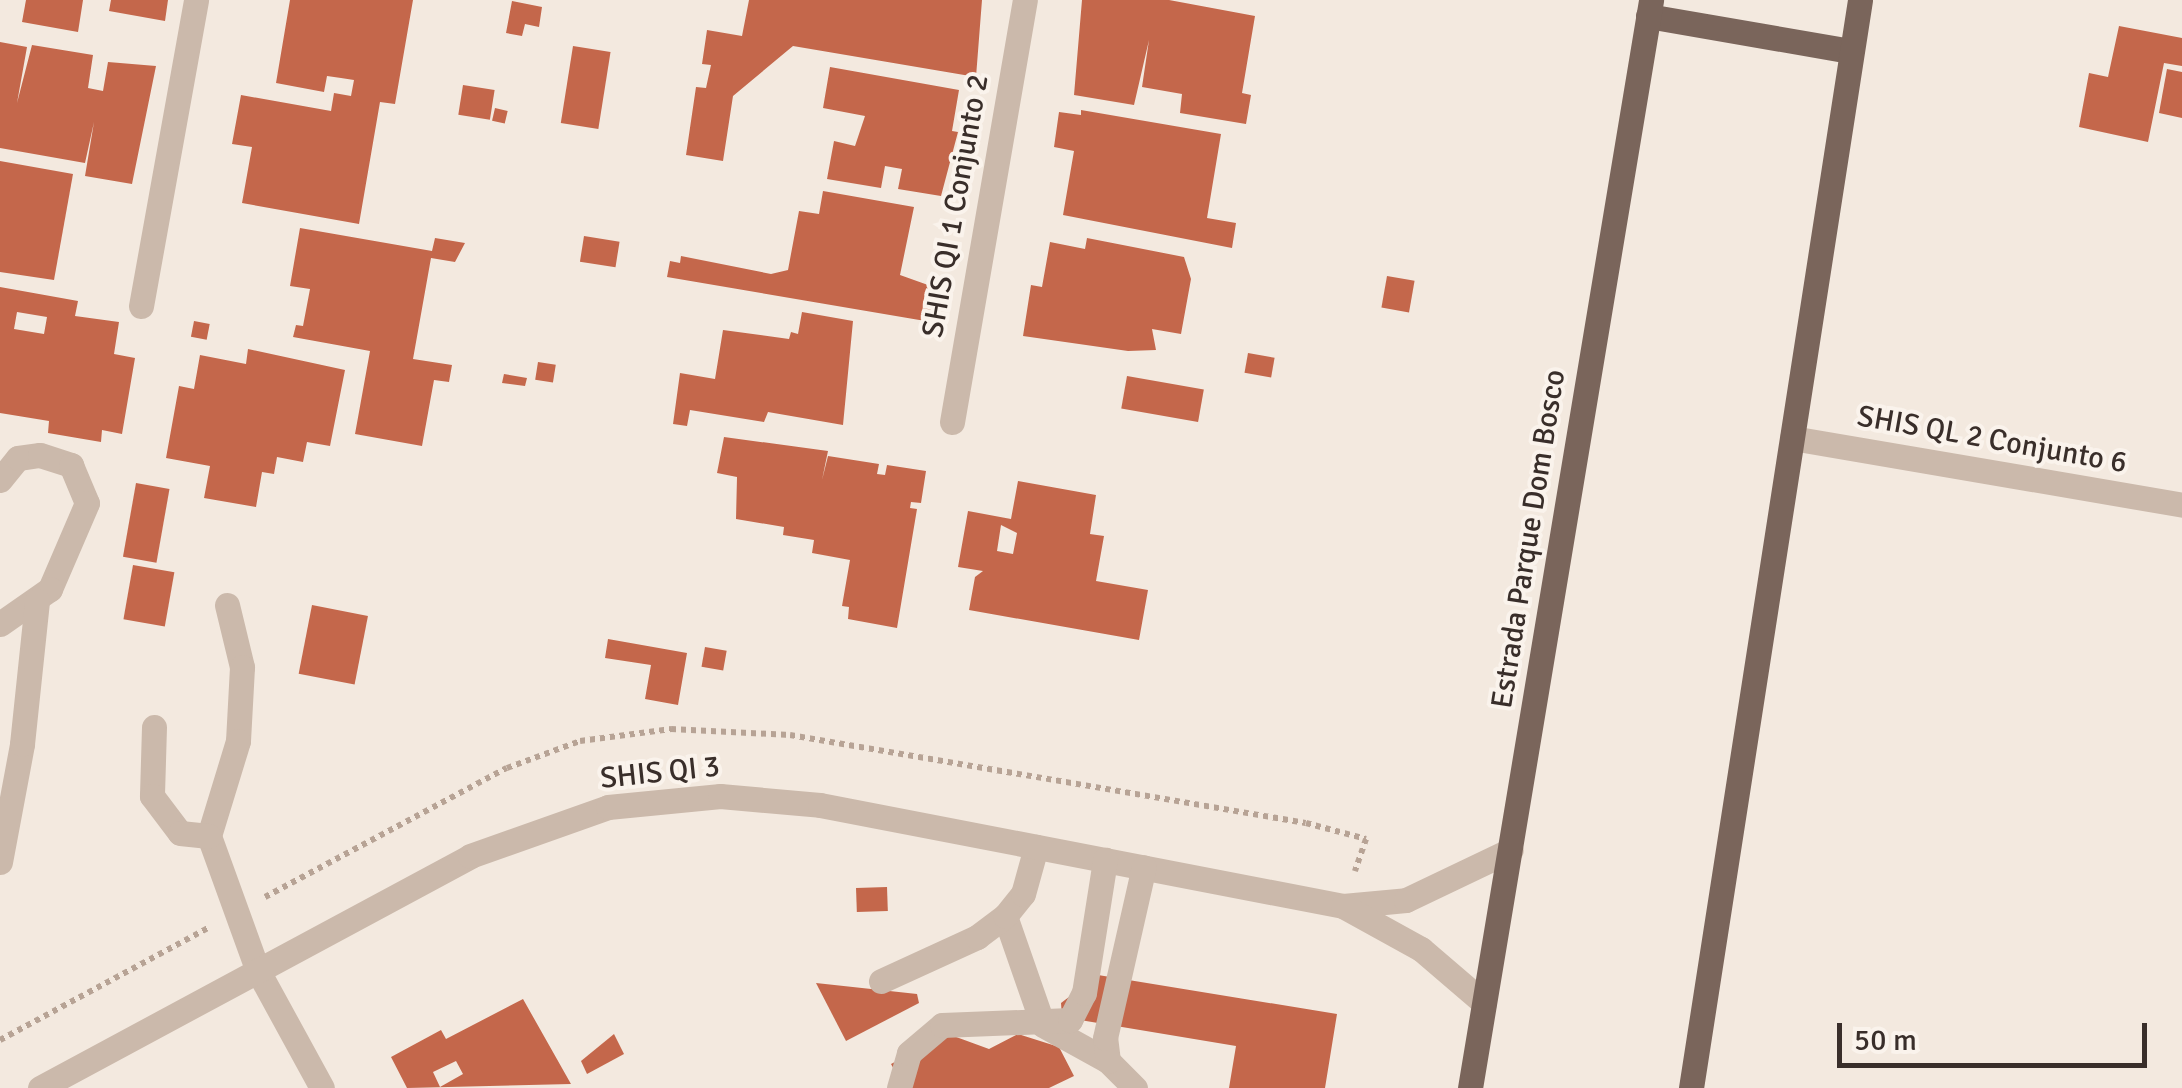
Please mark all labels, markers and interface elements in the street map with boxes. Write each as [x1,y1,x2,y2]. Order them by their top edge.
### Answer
street label: SHIS QI 1 Conjunto 2 [915,72,997,340]
street label: Estrada Parque Dom Bosco [1484,367,1574,711]
street label: SHIS QL 2 Conjunto 6 [1855,399,2129,481]
street label: SHIS QI 3 [598,749,722,797]
scale bar [1842,1003,2152,1065]
text: 50 m [1854,1022,1917,1059]

